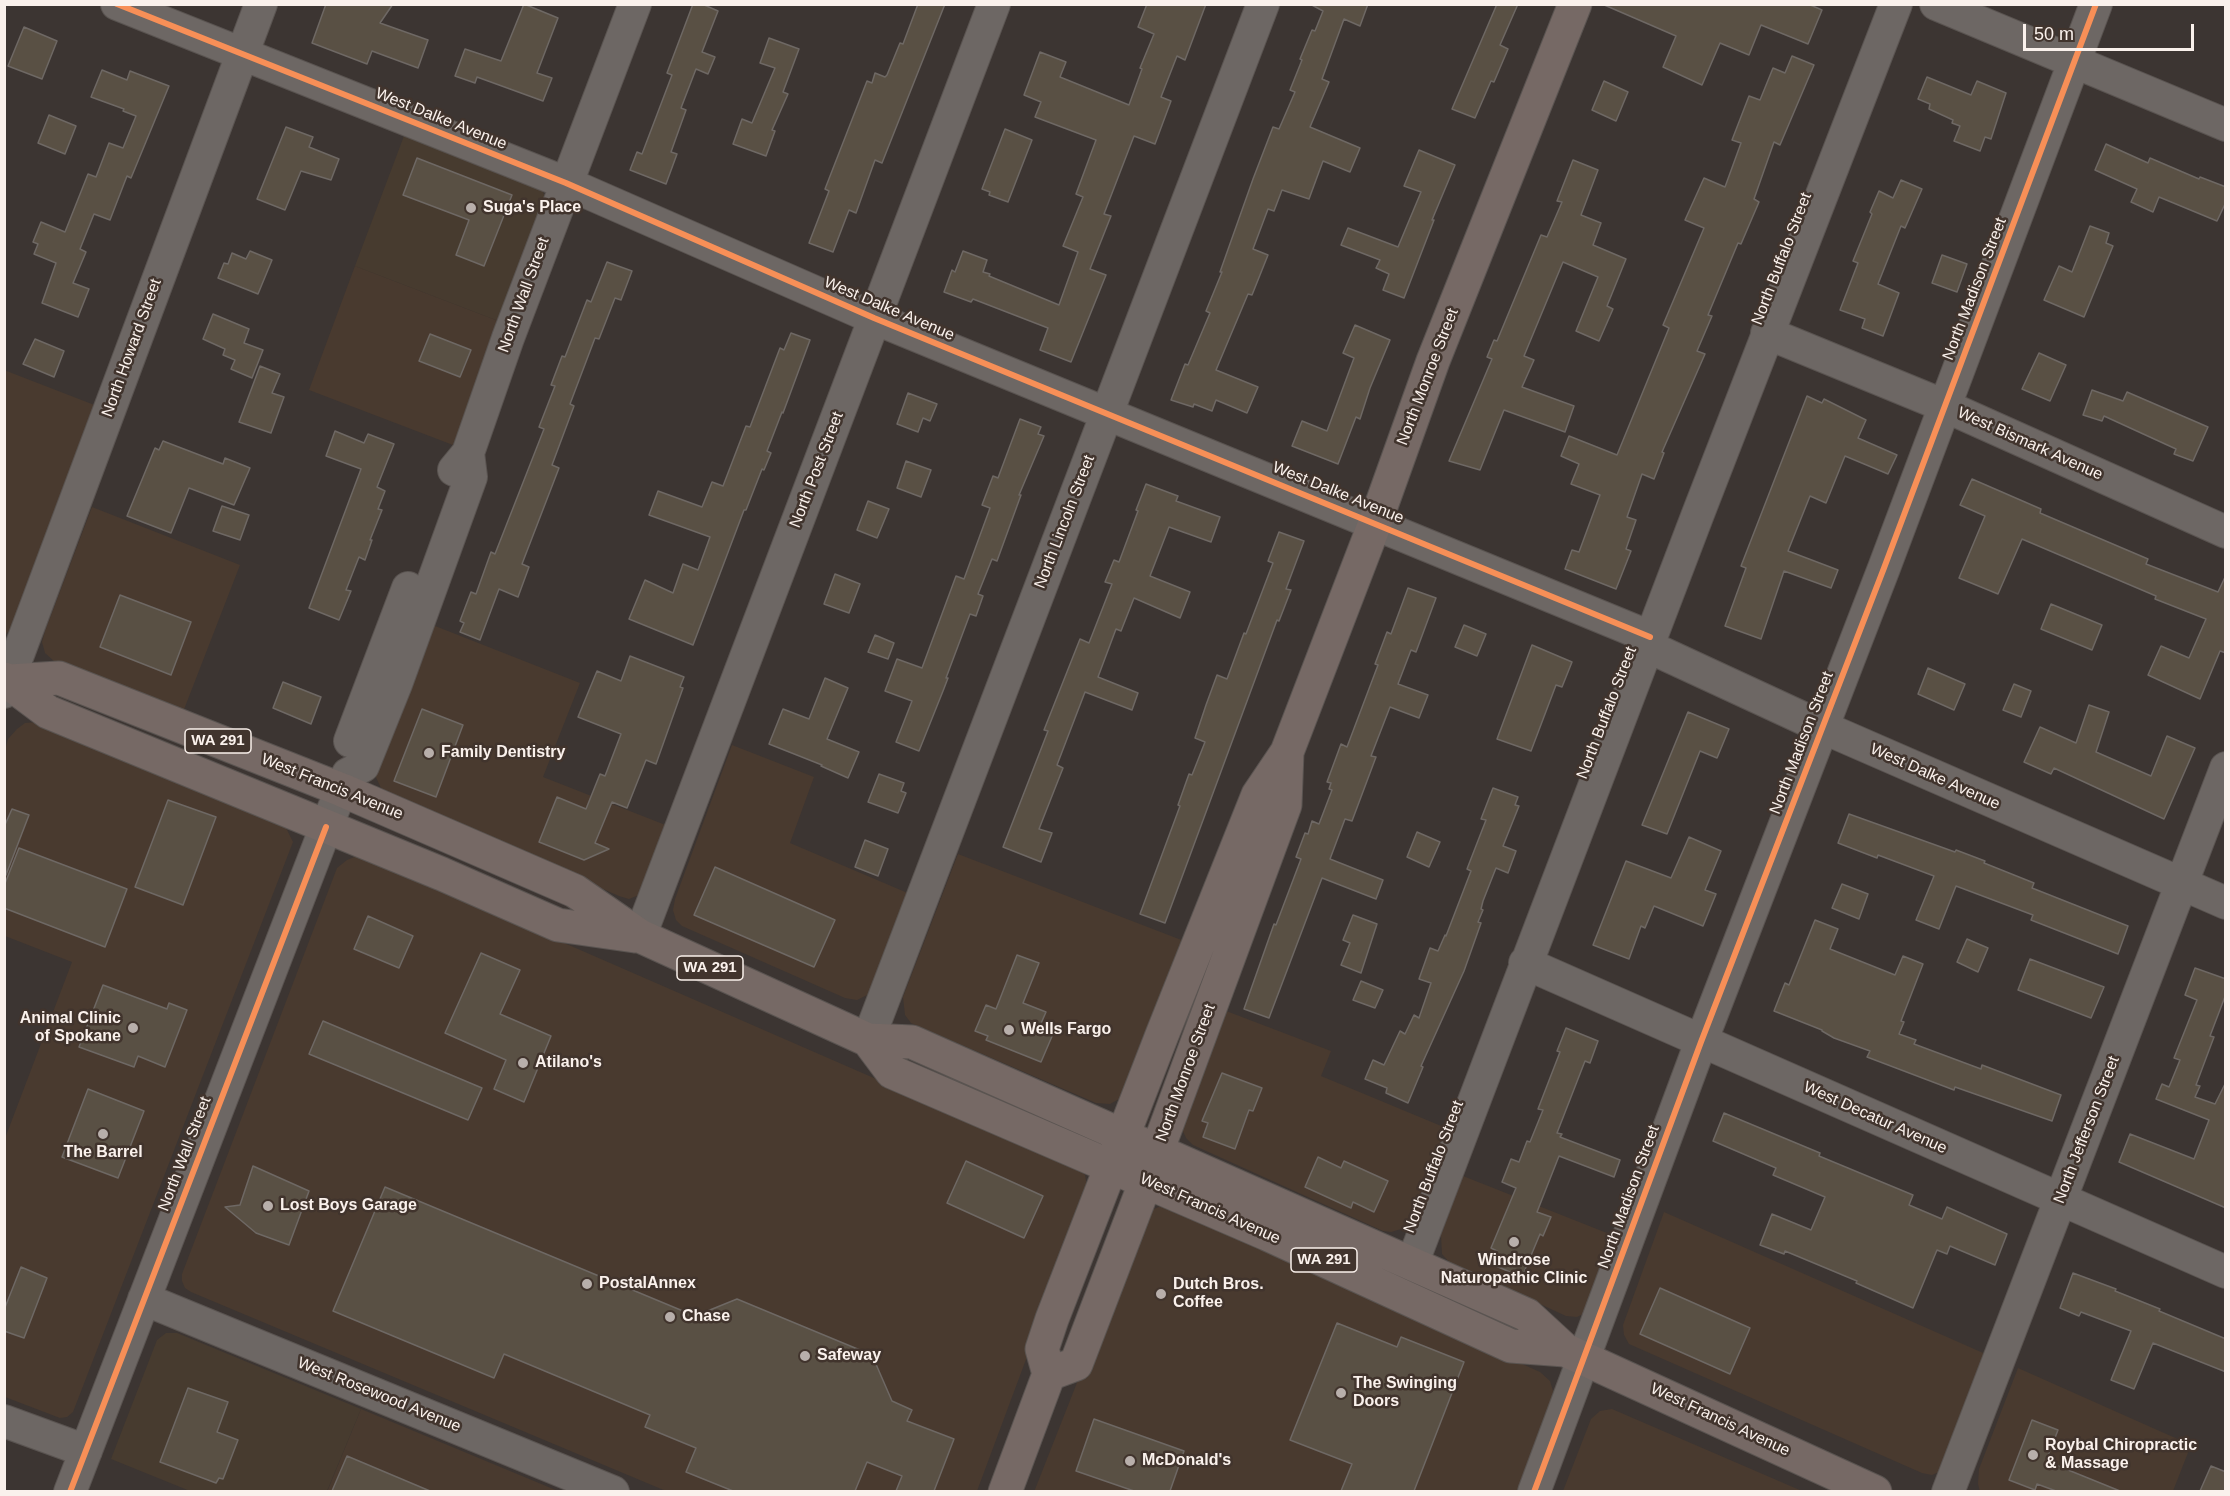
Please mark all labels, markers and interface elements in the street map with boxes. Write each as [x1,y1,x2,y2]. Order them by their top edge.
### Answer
scale bar [2026,12,2197,50]
text: 50 m [2034,24,2074,44]
street label: West Dalke Avenue [373,84,509,154]
street label: North Buffalo Street [1748,190,1816,328]
place label: Suga's Place [483,198,581,218]
marker: Suga's Place [464,201,478,215]
street label: North Madison Street [1939,215,2011,363]
street label: North Wall Street [494,235,554,355]
street label: West Dalke Avenue [821,273,957,345]
street label: North Howard Street [98,276,166,420]
street label: North Monroe Street [1393,306,1463,448]
street label: West Bismark Avenue [1954,403,2106,485]
street label: North Post Street [786,409,848,531]
street label: North Lincoln Street [1031,453,1099,591]
street label: West Dalke Avenue [1270,458,1406,528]
street label: North Buffalo Street [1573,644,1641,782]
street label: North Madison Street [1766,669,1838,817]
road number: WA 291 [185,729,251,753]
street label: West Dalke Avenue [1867,740,2003,814]
place label: Family Dentistry [441,743,565,763]
marker: Family Dentistry [422,746,436,760]
street label: West Francis Avenue [258,750,406,824]
road number: WA 291 [677,956,743,980]
street label: North Monroe Street [1152,1002,1220,1144]
place label: Animal Clinic of Spokane [20,1009,121,1047]
place label: Wells Fargo [1021,1020,1111,1040]
marker: Animal Clinic of Spokane [126,1021,140,1035]
marker: Wells Fargo [1002,1023,1016,1037]
place label: Atilano's [535,1053,602,1073]
street label: North Jefferson Street [2050,1054,2124,1206]
marker: Atilano's [516,1056,530,1070]
street label: West Decatur Avenue [1800,1078,1950,1158]
street label: North Wall Street [154,1094,216,1214]
street label: North Buffalo Street [1400,1098,1468,1236]
street label: North Madison Street [1594,1123,1664,1271]
marker: The Barrel [96,1127,110,1141]
place label: The Barrel [63,1143,143,1163]
street label: West Francis Avenue [1137,1169,1283,1249]
place label: Lost Boys Garage [280,1196,417,1216]
marker: Lost Boys Garage [261,1199,275,1213]
marker: Windrose Naturopathic Clinic [1507,1235,1521,1249]
road number: WA 291 [1291,1248,1357,1272]
place label: Windrose Naturopathic Clinic [1441,1251,1587,1289]
place label: PostalAnnex [599,1274,696,1294]
place label: Dutch Bros. Coffee [1173,1275,1264,1313]
marker: PostalAnnex [580,1277,594,1291]
marker: Dutch Bros. Coffee [1154,1287,1168,1301]
place label: Chase [682,1307,730,1327]
marker: Chase [663,1310,677,1324]
place label: Safeway [817,1346,881,1366]
marker: Safeway [798,1349,812,1363]
street label: West Rosewood Avenue [294,1353,464,1437]
place label: The Swinging Doors [1353,1374,1457,1412]
street label: West Francis Avenue [1647,1379,1793,1461]
marker: The Swinging Doors [1334,1386,1348,1400]
place label: Roybal Chiropractic & Massage [2045,1436,2197,1474]
marker: Roybal Chiropractic & Massage [2026,1448,2040,1462]
place label: McDonald's [1142,1451,1231,1471]
marker: McDonald's [1123,1454,1137,1468]

